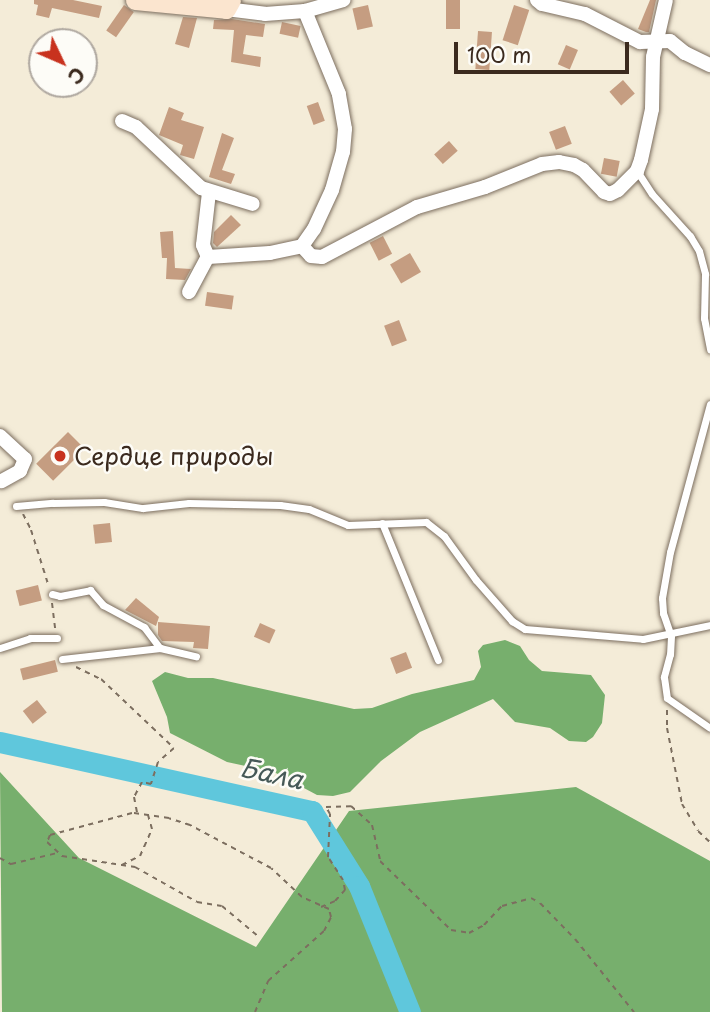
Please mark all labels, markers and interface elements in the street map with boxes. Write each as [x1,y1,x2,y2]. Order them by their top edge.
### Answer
north arrow [28,28,98,98]
scale bar [458,28,633,72]
text: 100 m [467,38,531,70]
text: С [62,61,92,91]
place label: Сердце природы [74,442,274,470]
marker: Сердце природы [52,448,68,464]
water label: Бала [238,751,306,795]

